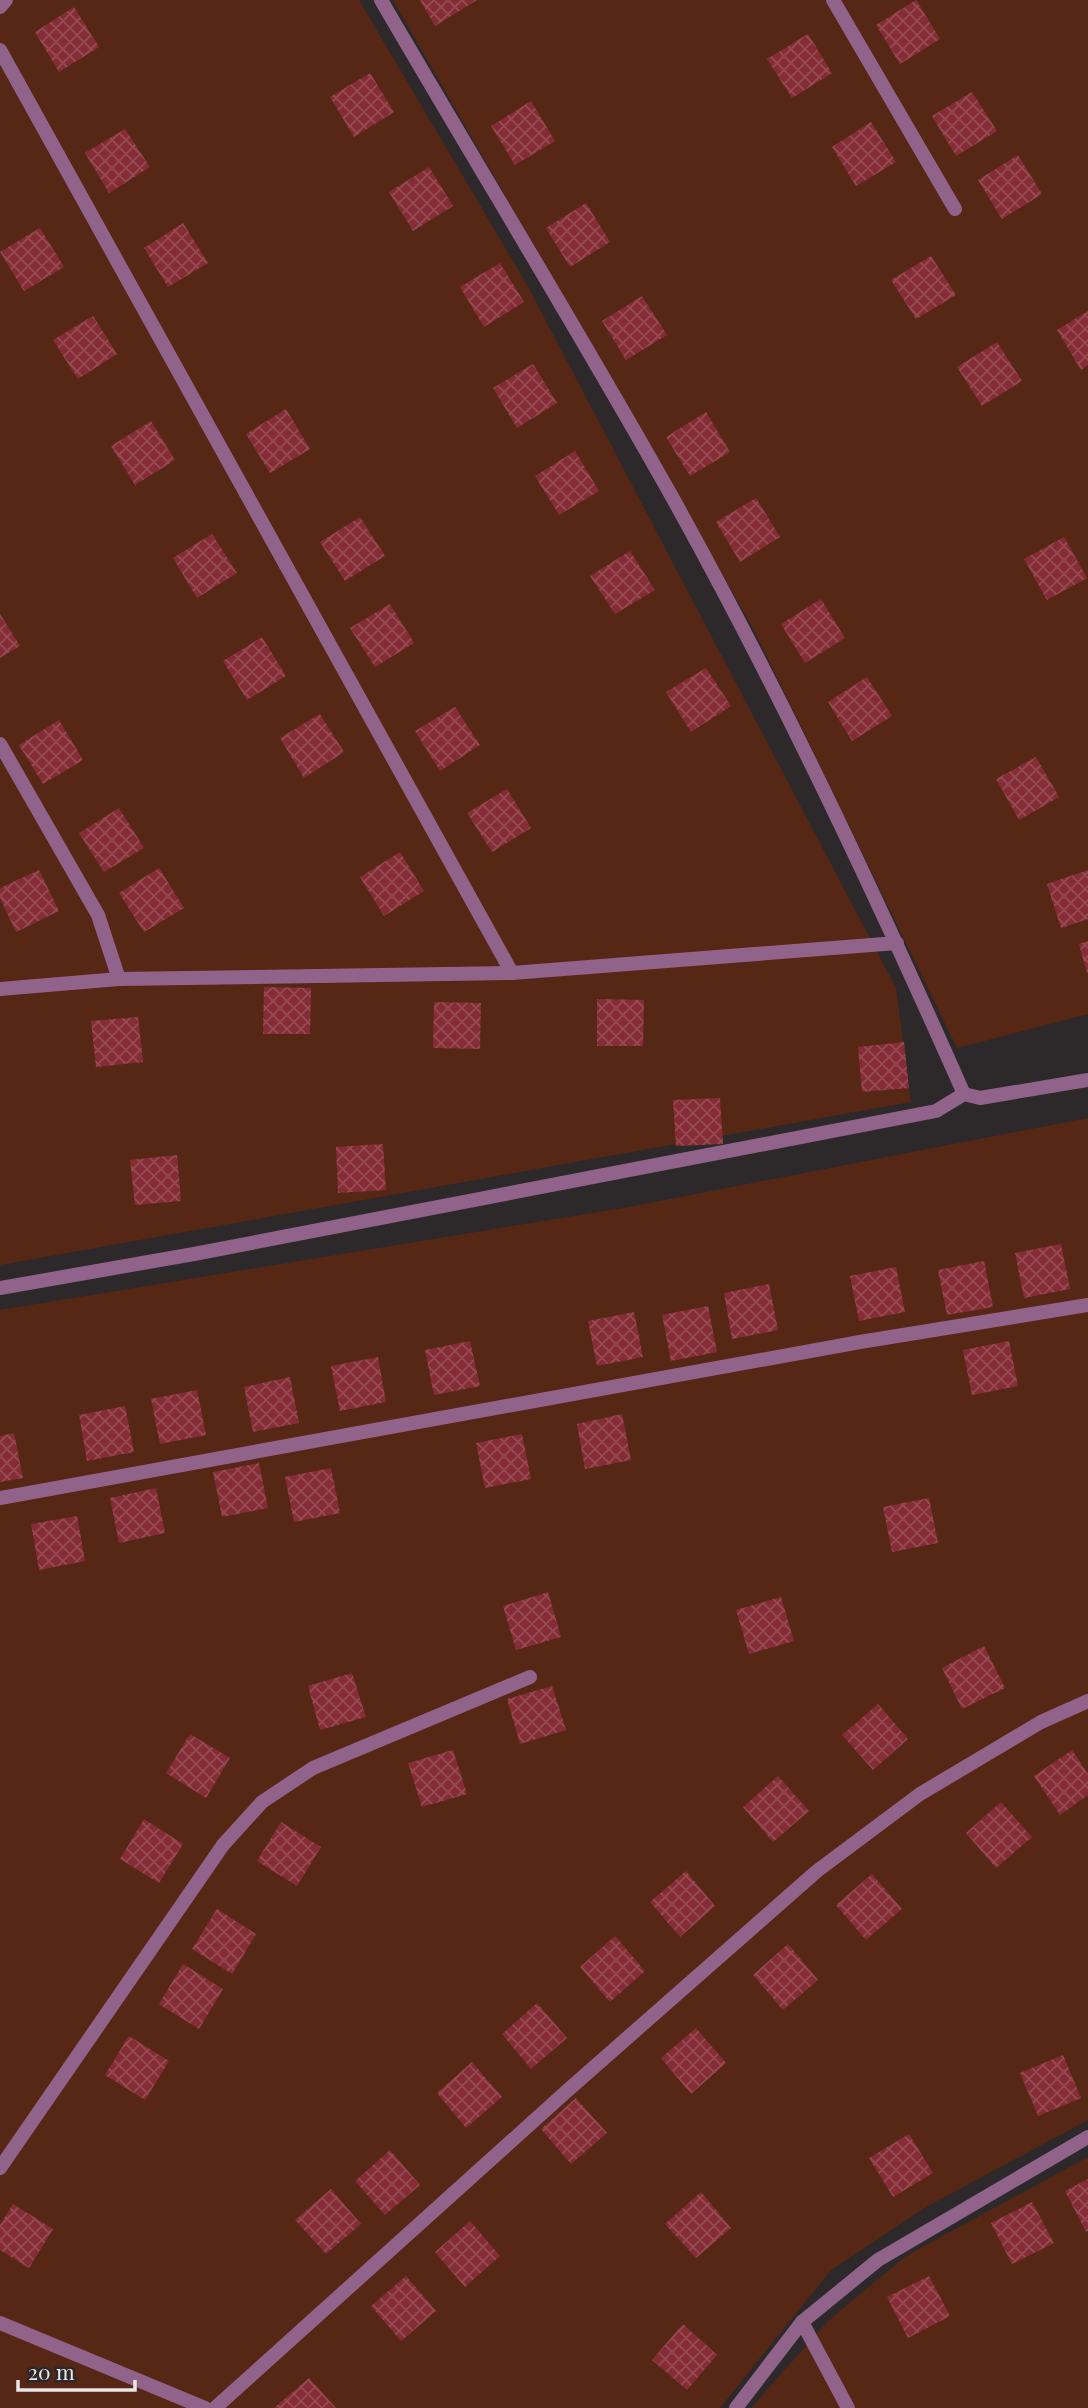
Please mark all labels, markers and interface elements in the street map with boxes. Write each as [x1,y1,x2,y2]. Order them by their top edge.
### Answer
scale bar [18,2348,135,2392]
text: 20 m [28,2357,75,2385]

